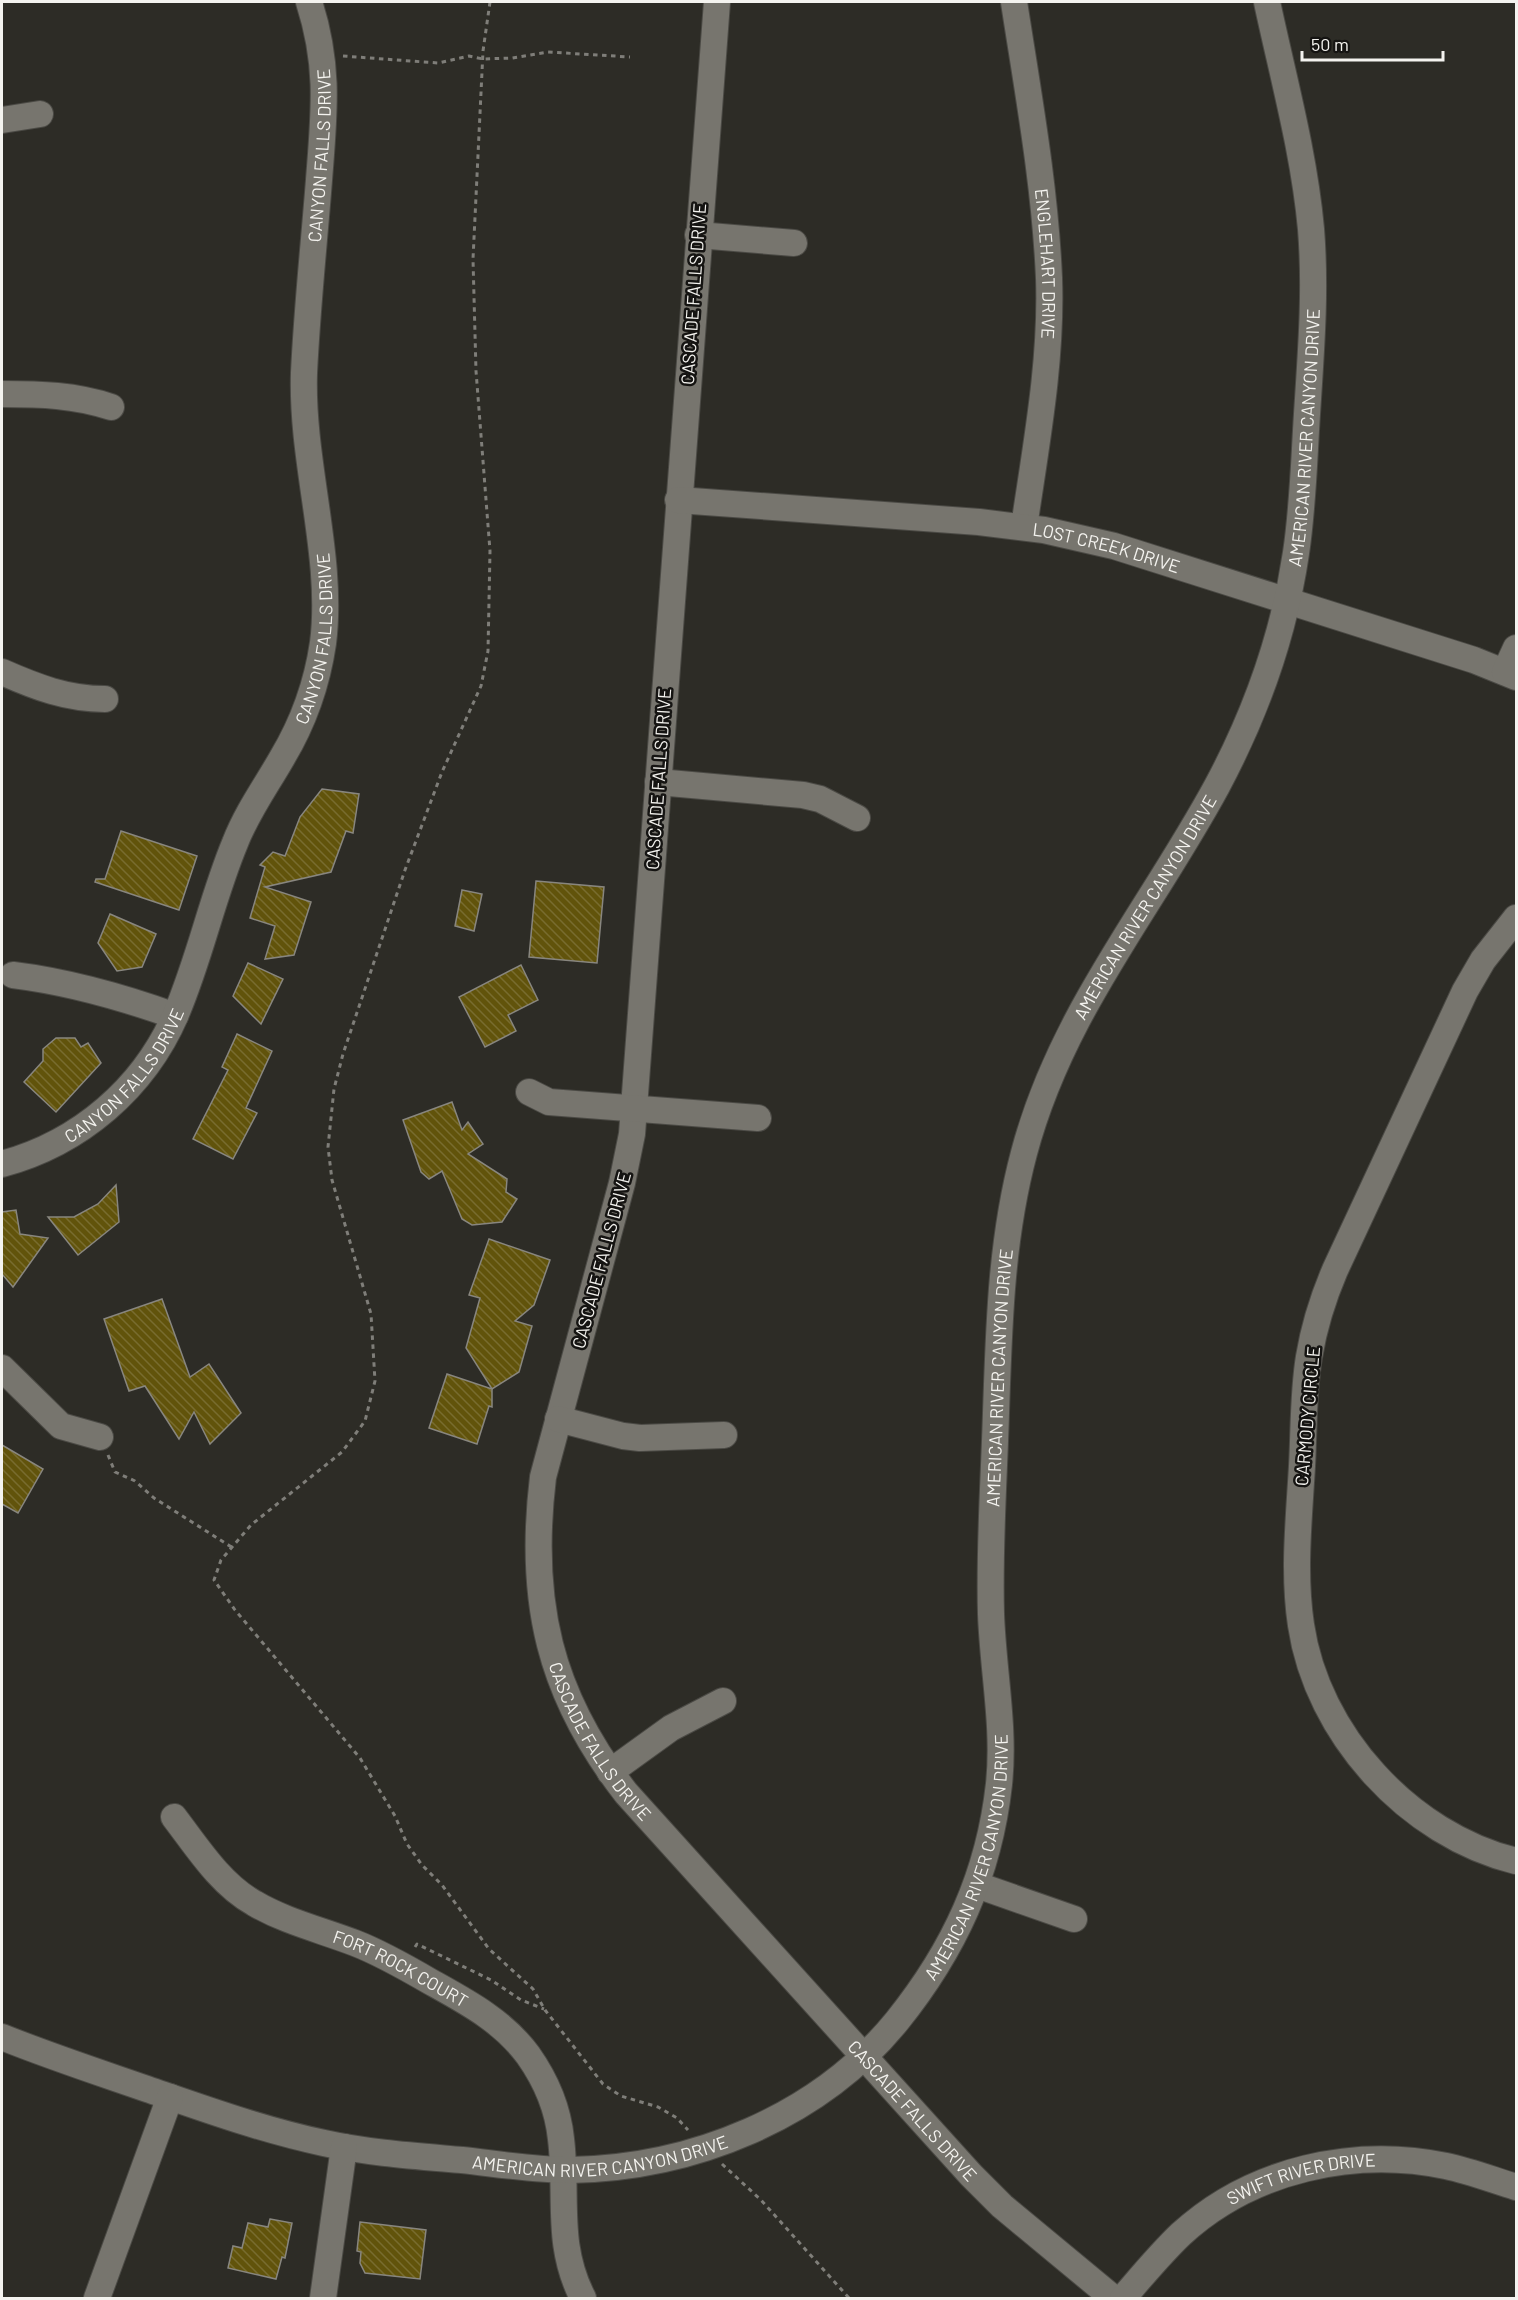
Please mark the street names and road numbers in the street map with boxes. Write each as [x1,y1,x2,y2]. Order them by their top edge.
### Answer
street label: CANYON FALLS DRIVE [303,68,335,243]
street label: ENGLEHART DRIVE [1031,187,1060,340]
street label: CASCADE FALLS DRIVE [676,202,710,386]
street label: AMERICAN RIVER CANYON DRIVE [1283,308,1324,568]
street label: LOST CREEK DRIVE [1032,518,1183,577]
street label: CANYON FALLS DRIVE [290,552,336,727]
street label: CASCADE FALLS DRIVE [641,687,675,871]
street label: AMERICAN RIVER CANYON DRIVE [1069,791,1221,1023]
street label: CANYON FALLS DRIVE [60,1005,188,1147]
street label: CASCADE FALLS DRIVE [567,1169,635,1351]
street label: AMERICAN RIVER CANYON DRIVE [981,1248,1017,1507]
street label: CARMODY CIRCLE [1290,1345,1324,1487]
street label: CASCADE FALLS DRIVE [545,1659,656,1825]
street label: AMERICAN RIVER CANYON DRIVE [919,1734,1012,1984]
street label: FORT ROCK COURT [330,1925,472,2012]
street label: CASCADE FALLS DRIVE [843,2035,982,2185]
street label: AMERICAN RIVER CANYON DRIVE [471,2130,731,2181]
street label: SWIFT RIVER DRIVE [1223,2148,1376,2209]

